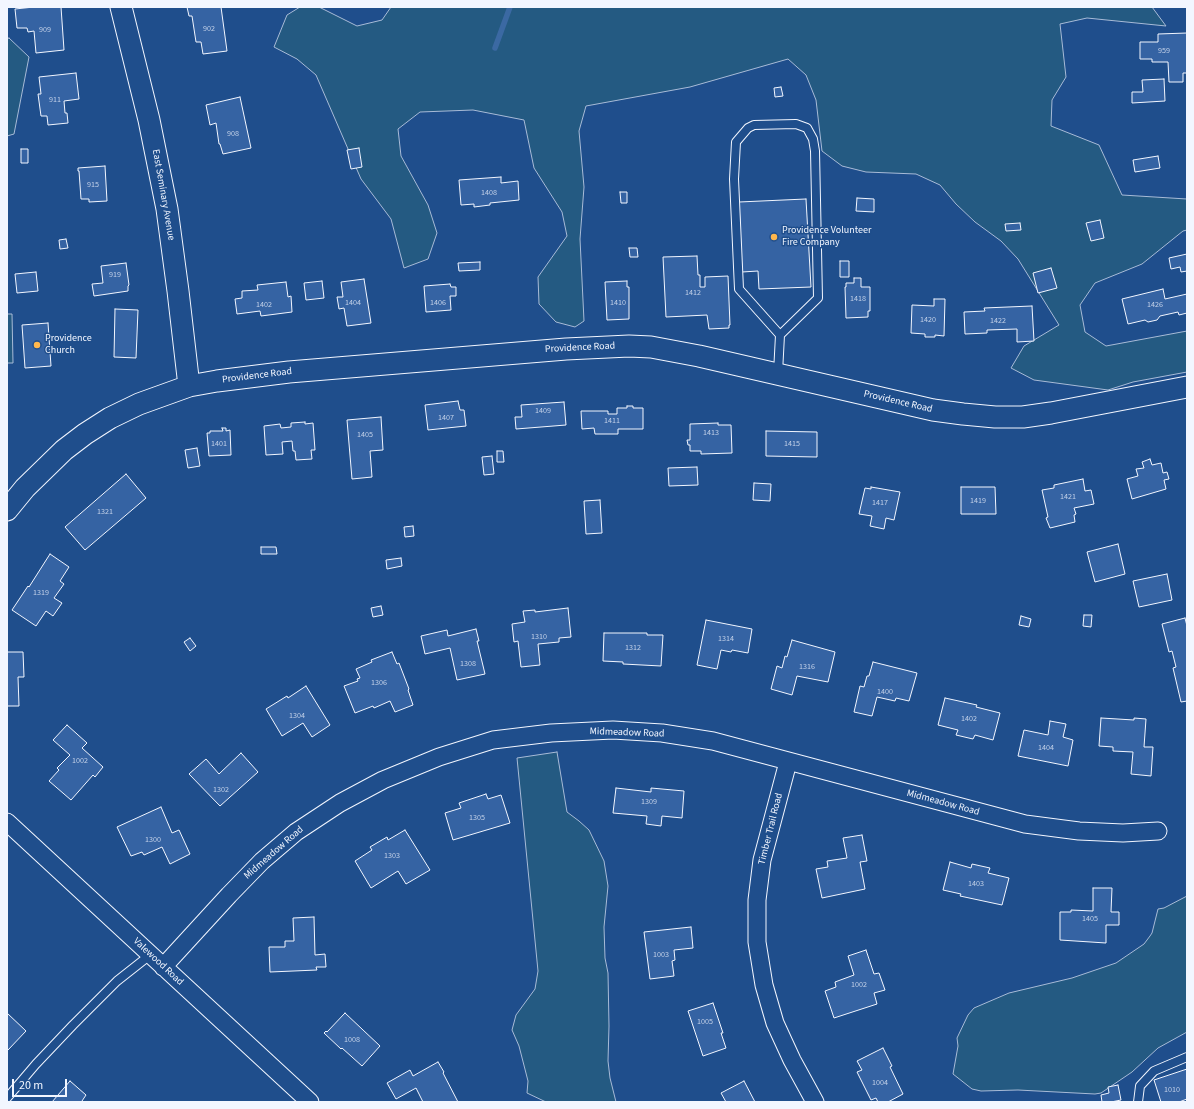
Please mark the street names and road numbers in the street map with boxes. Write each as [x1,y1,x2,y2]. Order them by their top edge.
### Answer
street label: East Seminary Avenue [149,148,177,242]
street label: Providence Road [545,340,615,356]
street label: Providence Road [221,366,293,386]
street label: Providence Road [862,388,934,416]
street label: Midmeadow Road [589,726,665,740]
street label: Midmeadow Road [905,787,981,819]
street label: Timber Trail Road [756,792,786,866]
street label: Midmeadow Road [242,824,306,882]
street label: Valewood Road [130,936,186,988]

